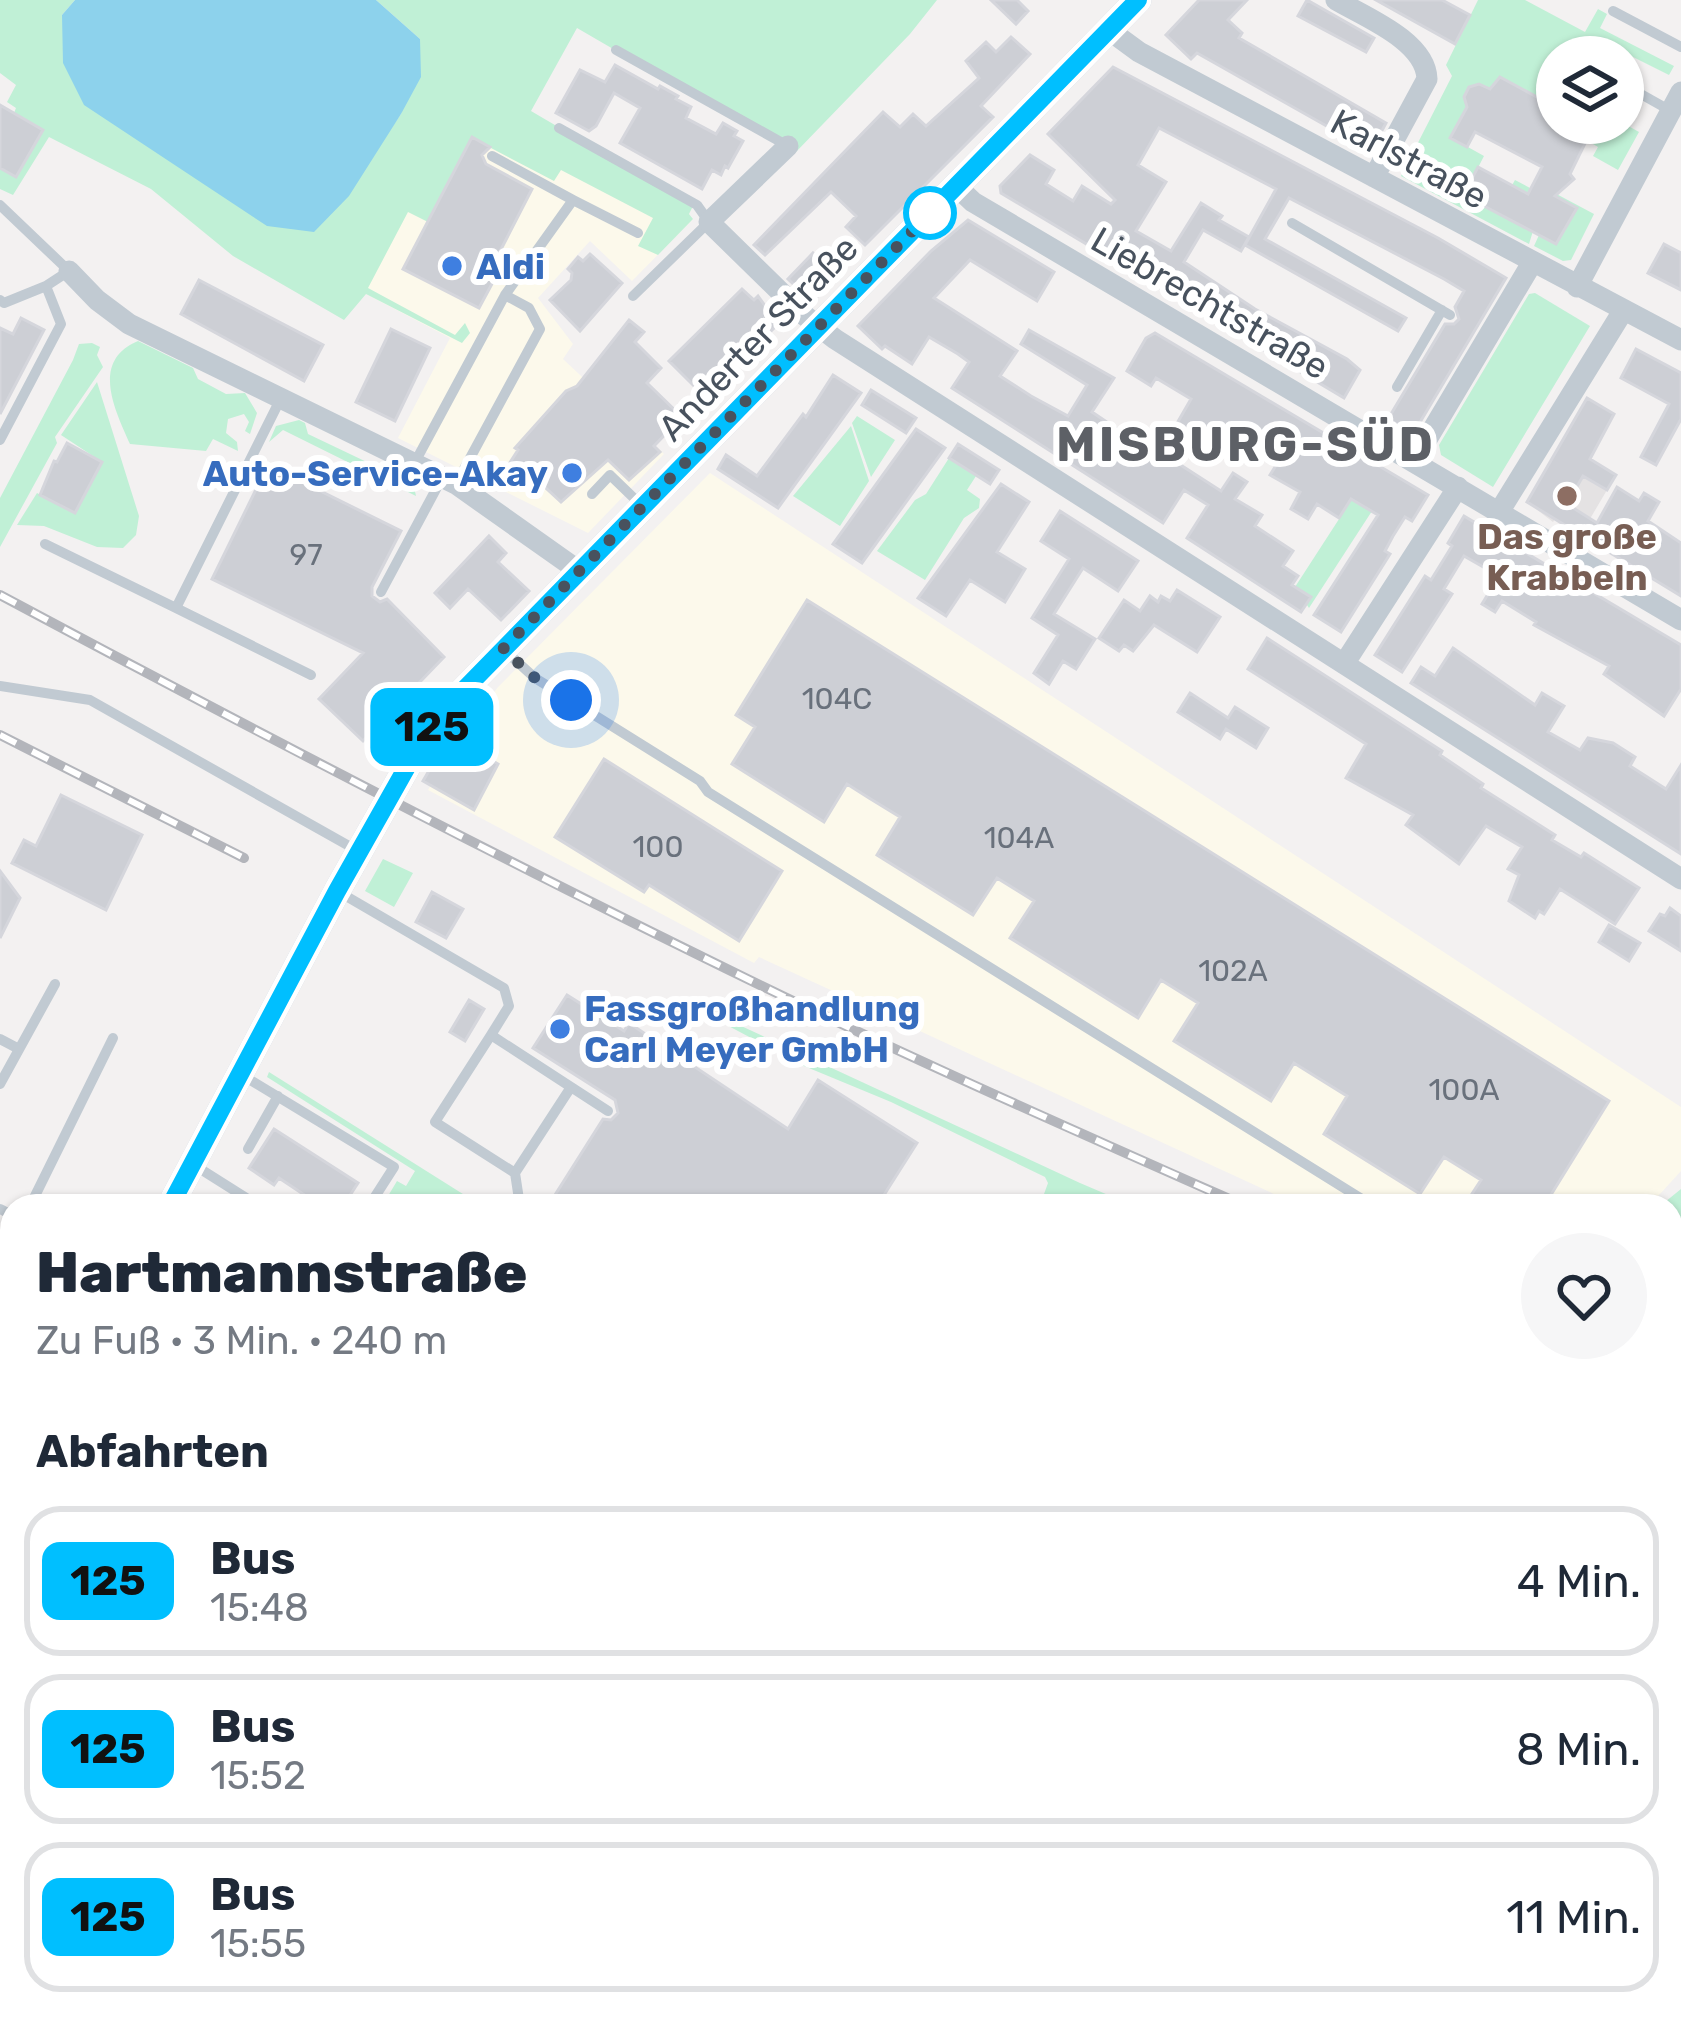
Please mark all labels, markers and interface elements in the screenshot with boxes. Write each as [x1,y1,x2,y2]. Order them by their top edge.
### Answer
map controls [1536,36,1644,144]
button: layers [1536,36,1644,144]
street label: Karlstraße [1324,100,1494,218]
unlabelled marker [905,188,955,238]
street label: Liebrechtstraße [1084,218,1336,388]
street label: Anderter Straße [649,227,867,449]
place label: Aldi [476,245,545,288]
marker: Aldi [439,253,465,279]
district label: MISBURG-SÜD [1056,416,1436,473]
place label: Auto-Service-Akay [203,452,548,495]
marker: Auto-Service-Akay [559,460,585,486]
marker: Das große Krabbeln [1554,483,1580,509]
place label: Das große Krabbeln [1477,515,1657,599]
house number: 97 [289,537,323,573]
your location [541,670,601,730]
house number: 104C [802,681,872,717]
line badge: 125 [363,688,501,766]
text: 125 [394,702,470,752]
house number: 104A [984,820,1054,856]
house number: 100 [633,829,683,865]
house number: 102A [1198,953,1268,989]
place label: Fassgroßhandlung Carl Meyer GmbH [584,987,920,1071]
marker: Fassgroßhandlung Carl Meyer GmbH [547,1016,573,1042]
house number: 100A [1429,1072,1499,1108]
button: heart [1521,1233,1647,1359]
text: Hartmannstraße [36,1239,527,1306]
text: Zu Fuß · 3 Min. · 240 m [36,1318,447,1364]
text: Abfahrten [36,1425,269,1478]
text: Bus [210,1532,295,1585]
text: 4 Min. [1517,1555,1641,1608]
text: 125 [70,1556,146,1606]
text: 15:48 [210,1585,309,1631]
text: Bus [210,1700,295,1753]
text: 8 Min. [1516,1723,1641,1776]
text: 125 [70,1724,146,1774]
text: 15:52 [210,1753,306,1799]
text: Bus [210,1868,295,1921]
text: 11 Min. [1506,1891,1641,1944]
text: 125 [70,1892,146,1942]
text: 15:55 [210,1921,306,1967]

